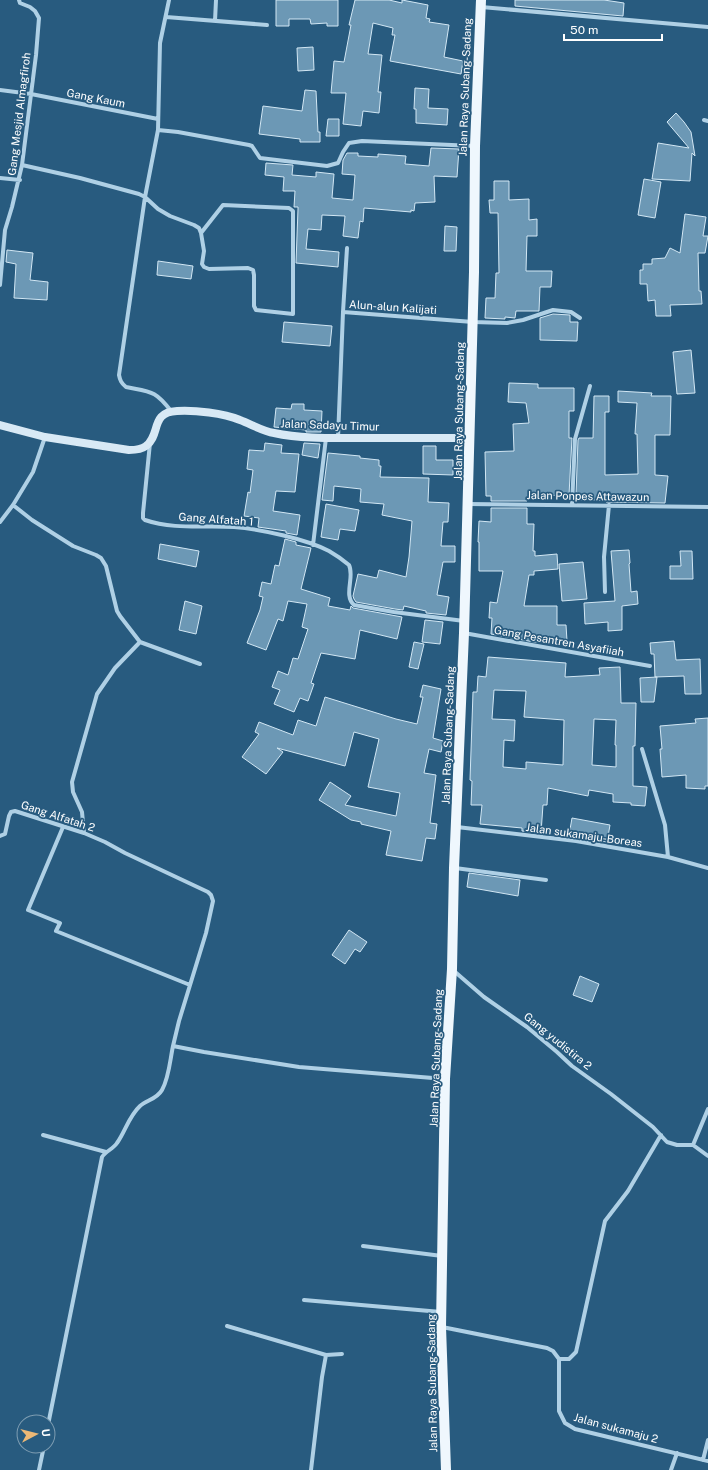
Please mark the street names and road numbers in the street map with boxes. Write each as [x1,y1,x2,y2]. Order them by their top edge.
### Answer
street label: Jalan Raya Subang-Sadang [457,17,473,157]
street label: Gang Mesjid Almagfiroh [5,52,33,176]
street label: Gang Kaum [66,86,126,110]
street label: Alun-alun Kalijati [349,298,437,316]
street label: Jalan Raya Subang-Sadang [452,341,466,481]
street label: Jalan Sadayu Timur [280,417,380,433]
street label: Jalan Ponpes Attawazun [526,489,650,503]
street label: Gang Alfatah 1 [178,510,254,528]
street label: Gang Pesantren Asyafiiah [493,624,625,658]
street label: Jalan Raya Subang-Sadang [440,665,456,805]
street label: Gang Alfatah 2 [20,798,97,834]
street label: Jalan sukamaju-Boreas [525,821,643,849]
street label: Jalan Raya Subang-Sadang [428,988,444,1128]
street label: Gang yudistira 2 [522,1010,595,1072]
street label: Jalan Raya Subang-Sadang [425,1313,439,1453]
street label: Jalan sukamaju 2 [572,1411,660,1445]

